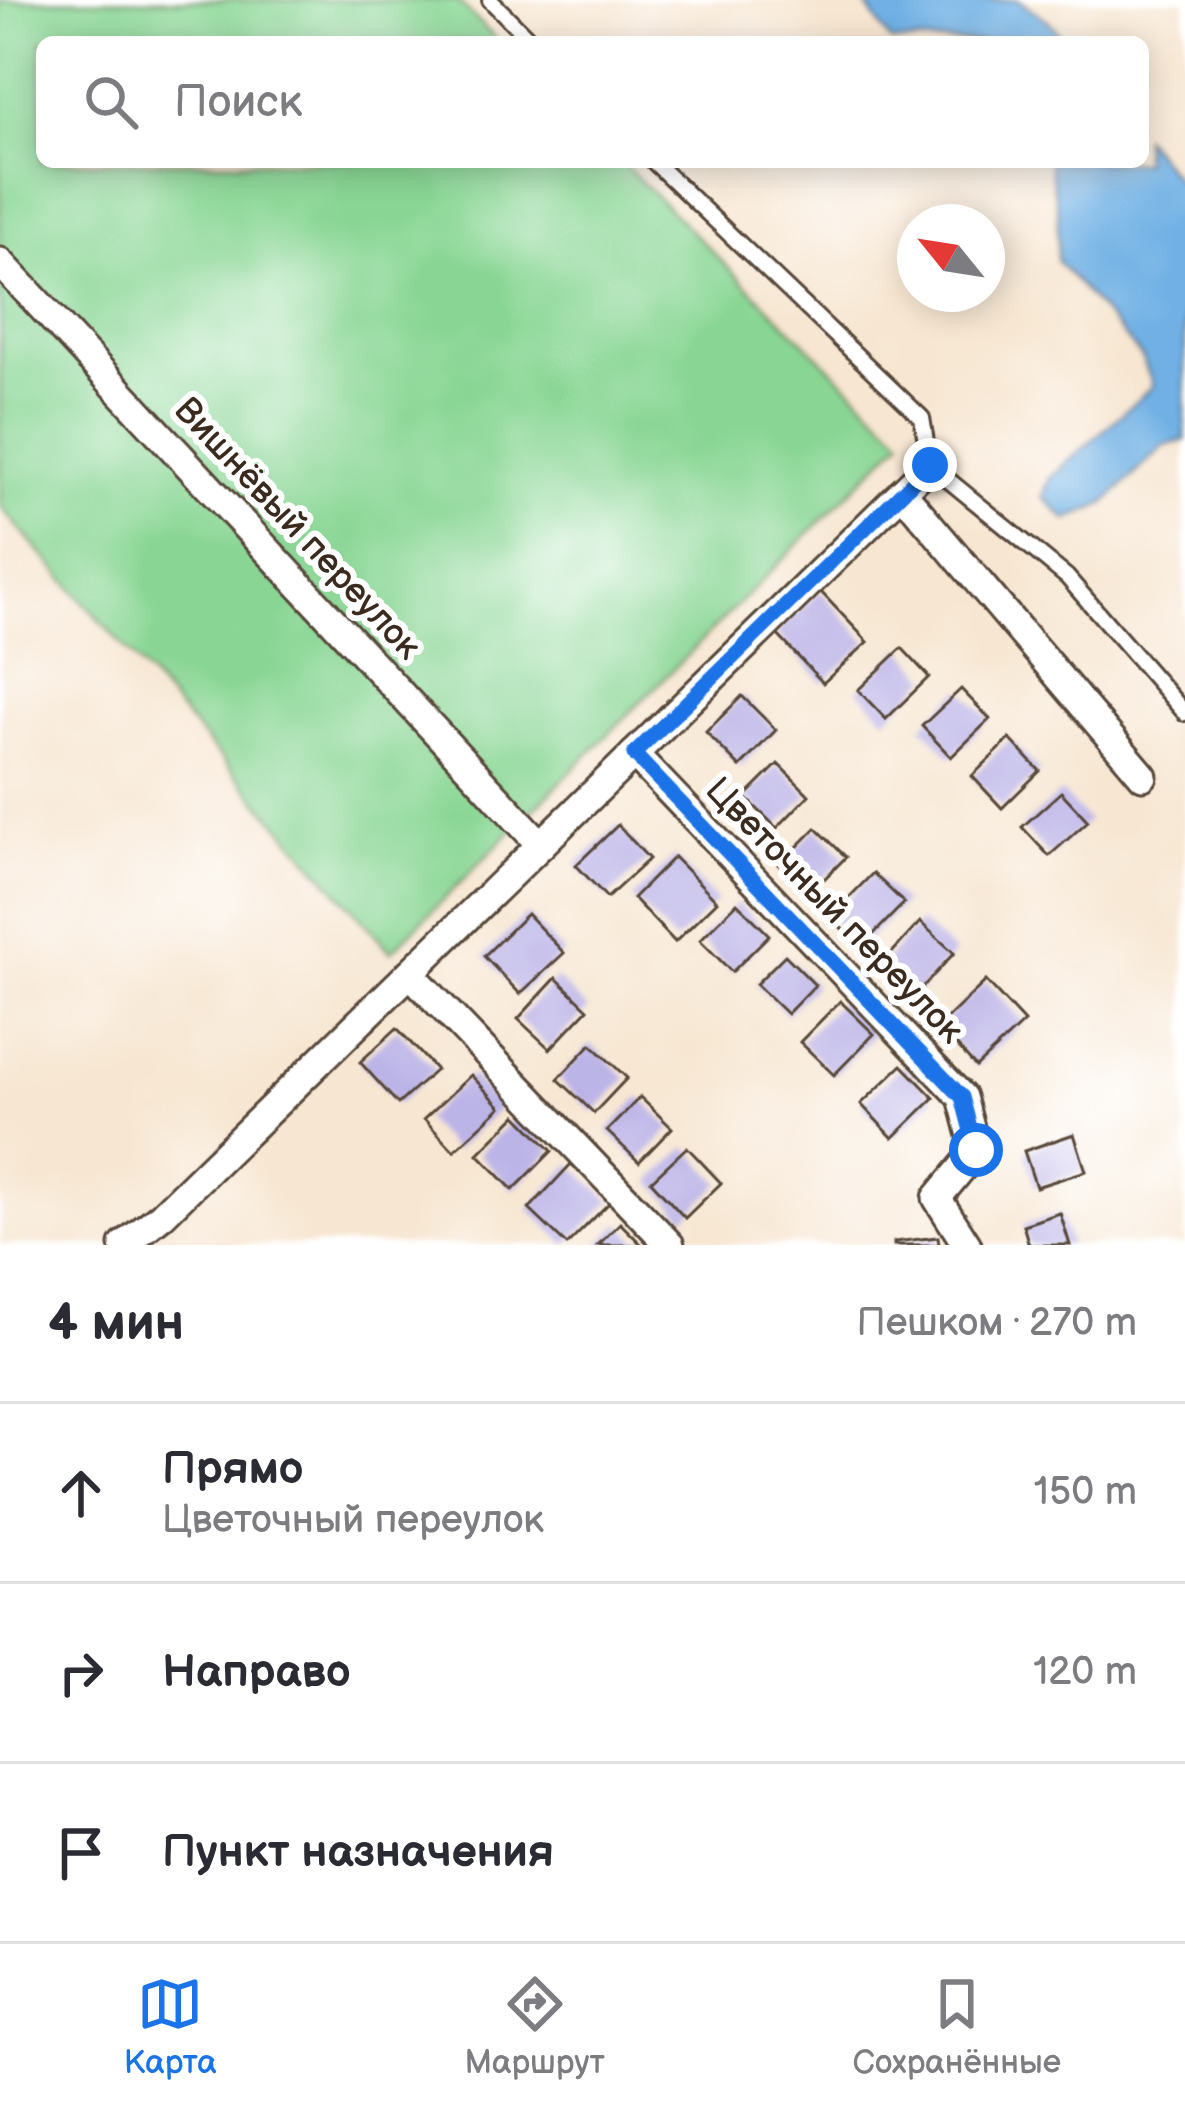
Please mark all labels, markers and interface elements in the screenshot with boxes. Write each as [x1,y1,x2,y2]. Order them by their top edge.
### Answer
search box [36,36,1149,168]
icon: search [78,69,144,135]
text: Поиск [174,75,302,130]
north arrow [897,204,1005,312]
street label: Вишнёвый переулок [165,389,429,669]
route end [903,438,957,492]
street label: Цветочный переулок [696,769,972,1053]
route start [949,1123,1003,1177]
text: 4 мин [48,1293,184,1354]
text: Пешком · 270 m [857,1300,1137,1347]
text: Прямо [162,1442,303,1497]
icon: ahead [48,1460,114,1526]
text: 150 m [1034,1469,1137,1516]
text: Цветочный переулок [162,1497,544,1544]
icon: right [48,1640,114,1706]
text: Направо [162,1645,351,1700]
text: 120 m [1033,1649,1137,1696]
icon: arrive [48,1820,114,1886]
text: Пункт назначения [162,1825,554,1880]
tab: Карта [124,1971,217,2083]
tab: Маршрут [465,1971,605,2083]
tab: Сохранённые [853,1971,1061,2083]

